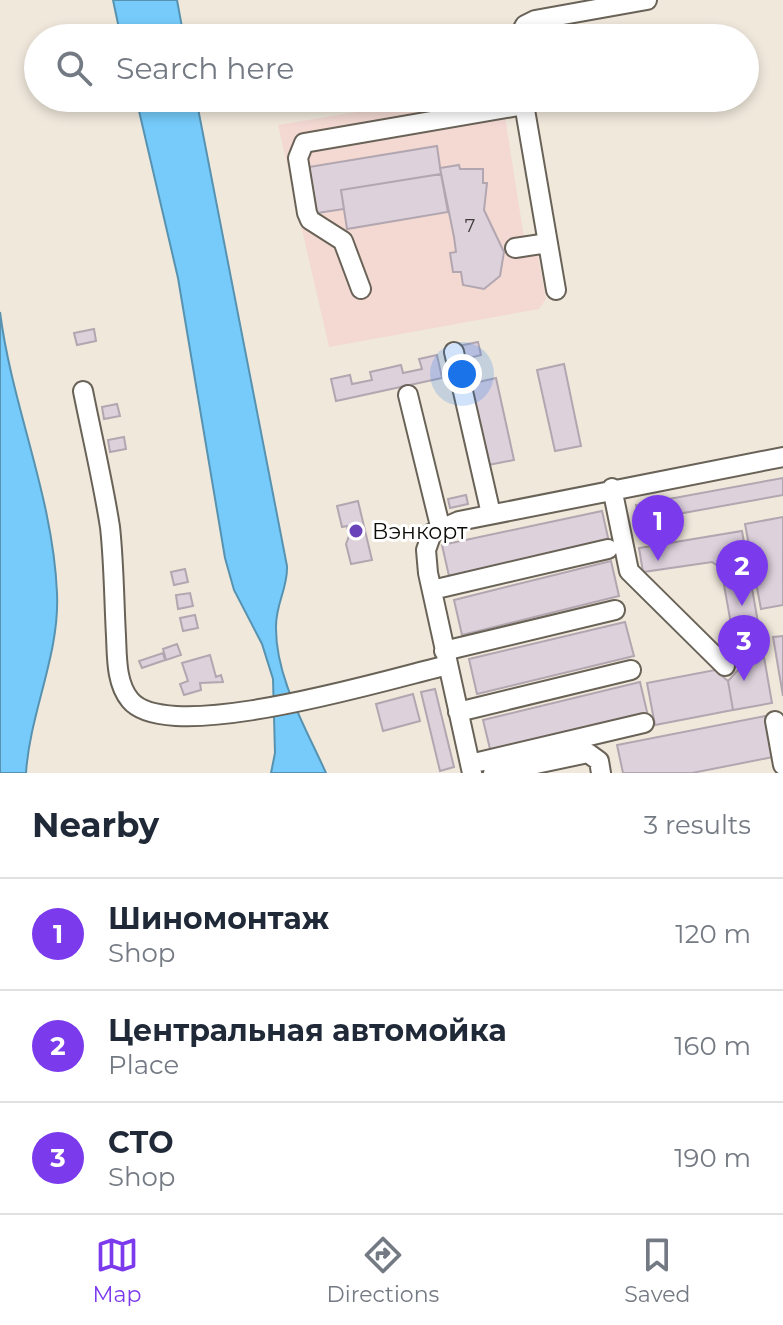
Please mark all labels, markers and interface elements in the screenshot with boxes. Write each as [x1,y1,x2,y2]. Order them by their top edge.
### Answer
search box [24,24,759,112]
icon: search [52,46,96,90]
text: Search here [116,50,294,87]
house number: 7 [465,215,475,237]
your location [442,354,482,394]
pin: 1 [632,495,684,561]
place label: Вэнкорт [372,518,468,545]
marker: Вэнкорт [347,522,365,540]
pin: 2 [716,540,768,606]
pin: 3 [718,615,770,681]
text: Nearby [32,804,159,846]
text: 3 results [644,809,751,841]
text: Шиномонтаж [108,900,329,937]
text: 1 [53,918,63,950]
text: 120 m [675,918,751,950]
text: Shop [108,937,176,969]
text: Центральная автомойка [108,1012,507,1049]
text: 2 [50,1030,66,1062]
text: 160 m [674,1030,751,1062]
text: Place [108,1049,179,1081]
text: СТО [108,1124,173,1161]
text: 3 [50,1142,66,1174]
text: 190 m [674,1142,751,1174]
text: Shop [108,1161,176,1193]
tab: Map [93,1233,141,1308]
tab: Directions [327,1233,439,1308]
tab: Saved [624,1233,690,1308]

